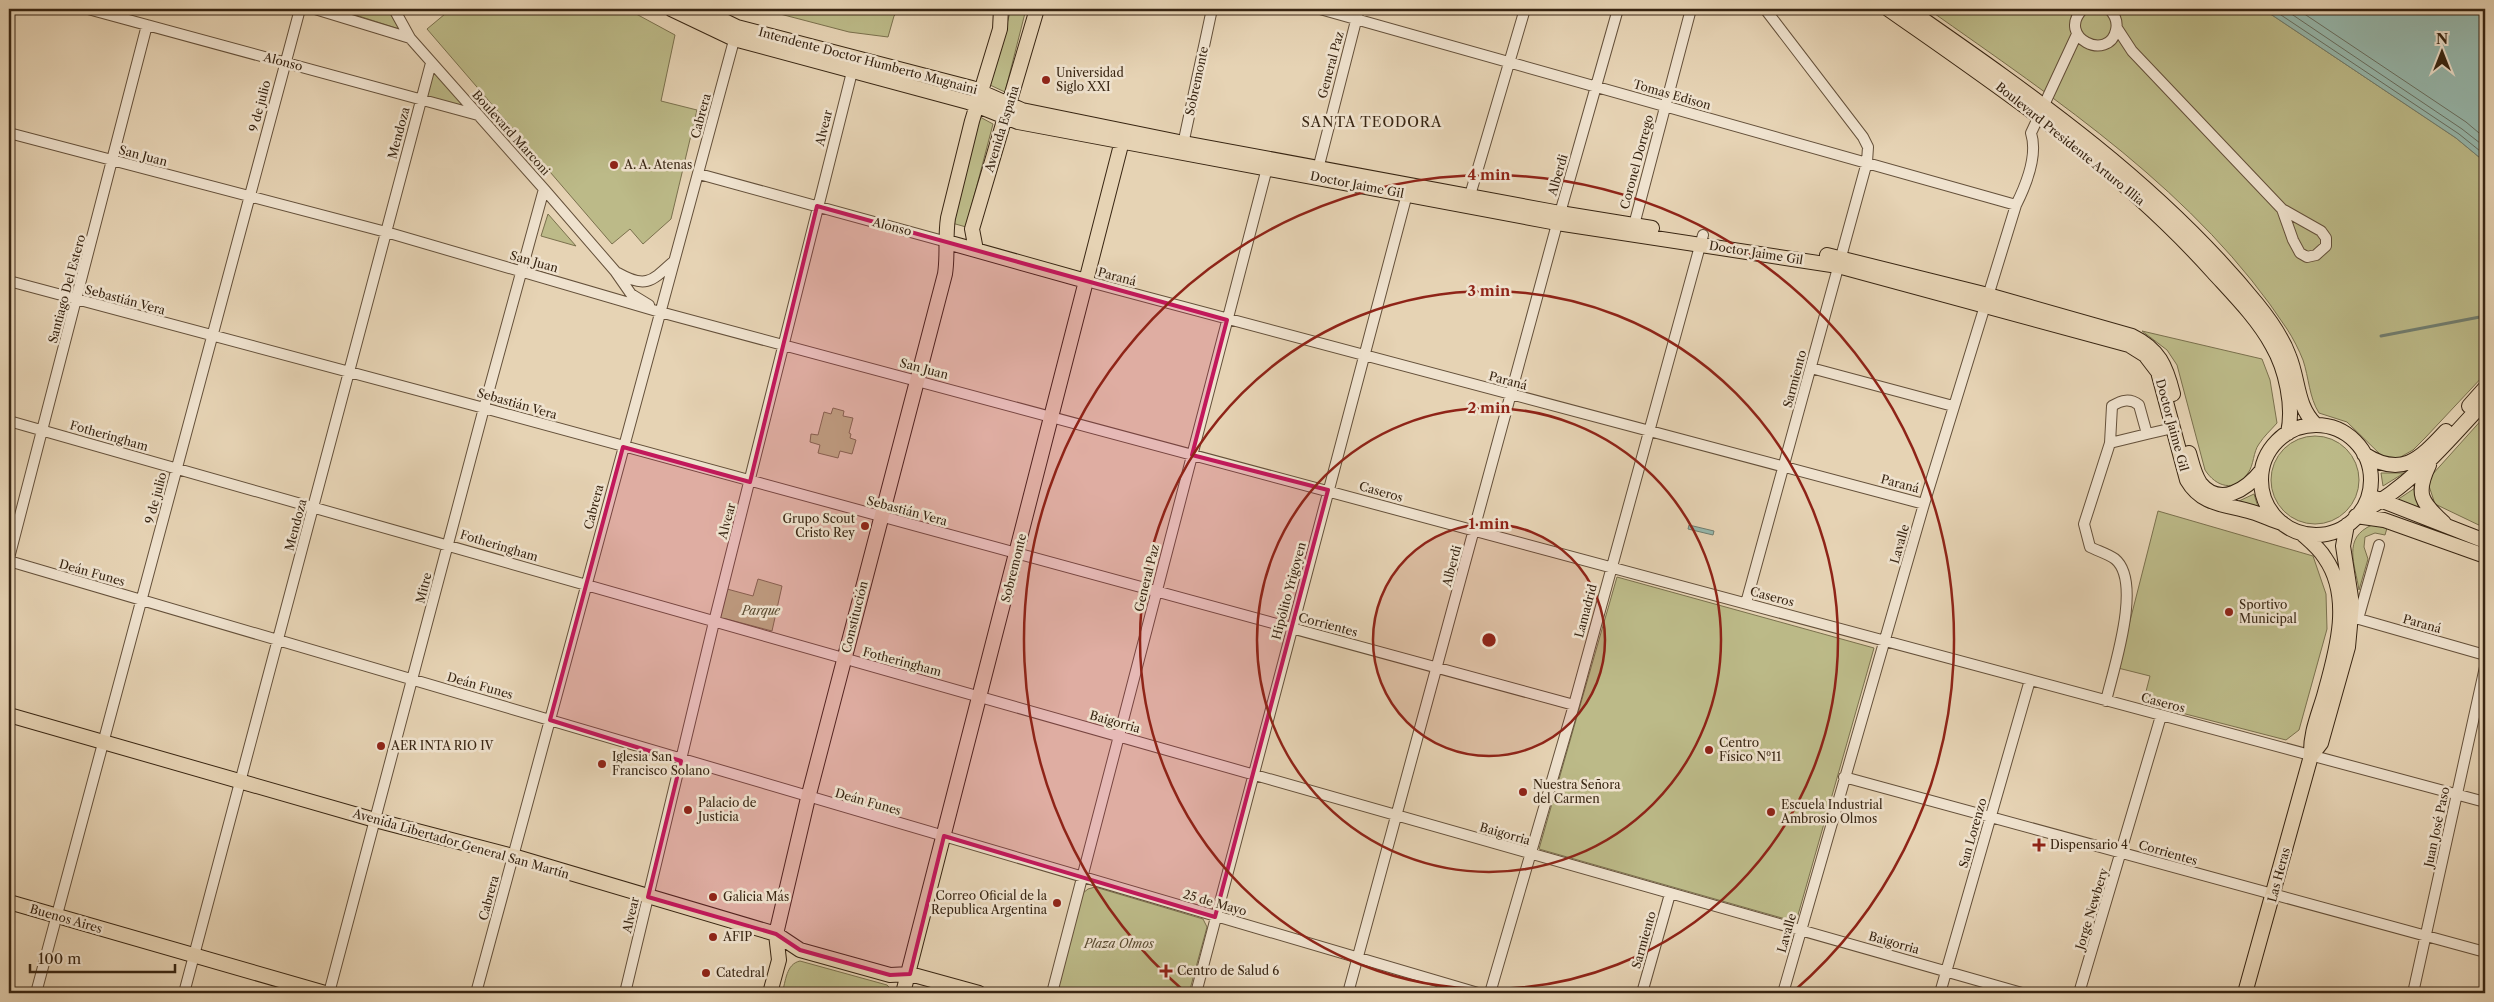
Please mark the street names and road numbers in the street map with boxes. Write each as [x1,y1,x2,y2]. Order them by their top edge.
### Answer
street label: Intendente Doctor Humberto Mugnaini [757,24,980,97]
street label: General Paz [1314,30,1347,100]
street label: Sobremonte [1182,45,1211,117]
street label: Alonso [261,49,304,74]
street label: Tomas Edison [1631,76,1713,113]
street label: 9 de julio [245,78,274,133]
street label: Boulevard Presidente Arturo Illia [1993,79,2148,209]
street label: Avenida España [981,83,1022,175]
street label: Boulevard Marconi [469,87,554,178]
street label: Cabrera [687,91,714,140]
street label: Mendoza [384,105,413,161]
street label: Alvear [812,108,835,148]
street label: Coronel Dorrego [1617,113,1656,211]
street label: San Juan [117,142,169,169]
street label: Alberdi [1544,152,1571,198]
street label: Doctor Jaime Gil [1309,168,1406,201]
street label: Alonso [870,214,913,239]
street label: Santiago Del Estero [45,233,88,345]
street label: Doctor Jaime Gil [1708,238,1805,267]
street label: San Juan [508,247,560,276]
street label: Paraná [1096,264,1139,289]
street label: Sebastián Vera [83,282,168,318]
street label: Sarmiento [1780,348,1809,409]
street label: San Juan [898,355,950,382]
street label: Paraná [1487,368,1530,393]
street label: Doctor Jaime Gil [2153,377,2192,473]
street label: Sebastián Vera [475,385,560,422]
street label: Fotheringham [68,417,150,454]
street label: 9 de julio [141,470,170,525]
street label: Paraná [1879,471,1922,496]
street label: Caseros [1357,478,1405,505]
street label: Cabrera [581,482,606,531]
street label: Sebastián Vera [865,493,950,529]
street label: Mendoza [281,497,310,553]
street label: Alvear [714,501,738,541]
street label: Lavalle [1887,522,1912,565]
street label: Fotheringham [458,527,540,564]
street label: Sobremonte [998,532,1029,604]
street label: Hipólito Yrigoyen [1268,540,1309,641]
street label: General Paz [1131,543,1162,613]
street label: Alberdi [1439,543,1464,589]
street label: Deán Funes [57,556,127,589]
street label: Mitre [412,570,435,605]
street label: Constitución [838,579,871,654]
street label: Lamadrid [1571,582,1600,639]
street label: Caseros [1748,583,1796,610]
street label: Corrientes [1297,609,1359,640]
street label: Paraná [2401,611,2444,636]
street label: Fotheringham [861,644,943,679]
street label: Deán Funes [445,669,515,702]
street label: Caseros [2139,689,2187,716]
street label: Baigorria [1088,707,1143,736]
street label: Deán Funes [833,785,903,818]
street label: Juan José Paso [2420,785,2452,870]
street label: San Lorenzo [1955,796,1990,870]
street label: Avenida Libertador General San Martín [350,805,572,882]
street label: Baigorria [1478,819,1533,848]
street label: Corrientes [2137,837,2199,868]
street label: Las Heras [2264,846,2293,904]
street label: Jorge Newbery [2071,866,2111,953]
street label: Cabrera [475,873,502,922]
street label: 25 de Mayo [1182,886,1249,919]
street label: Alvear [619,895,642,935]
street label: Buenos Aires [28,901,104,936]
street label: Sarmiento [1628,909,1659,970]
street label: Lavalle [1774,911,1799,954]
street label: Baigorria [1867,928,1922,957]

